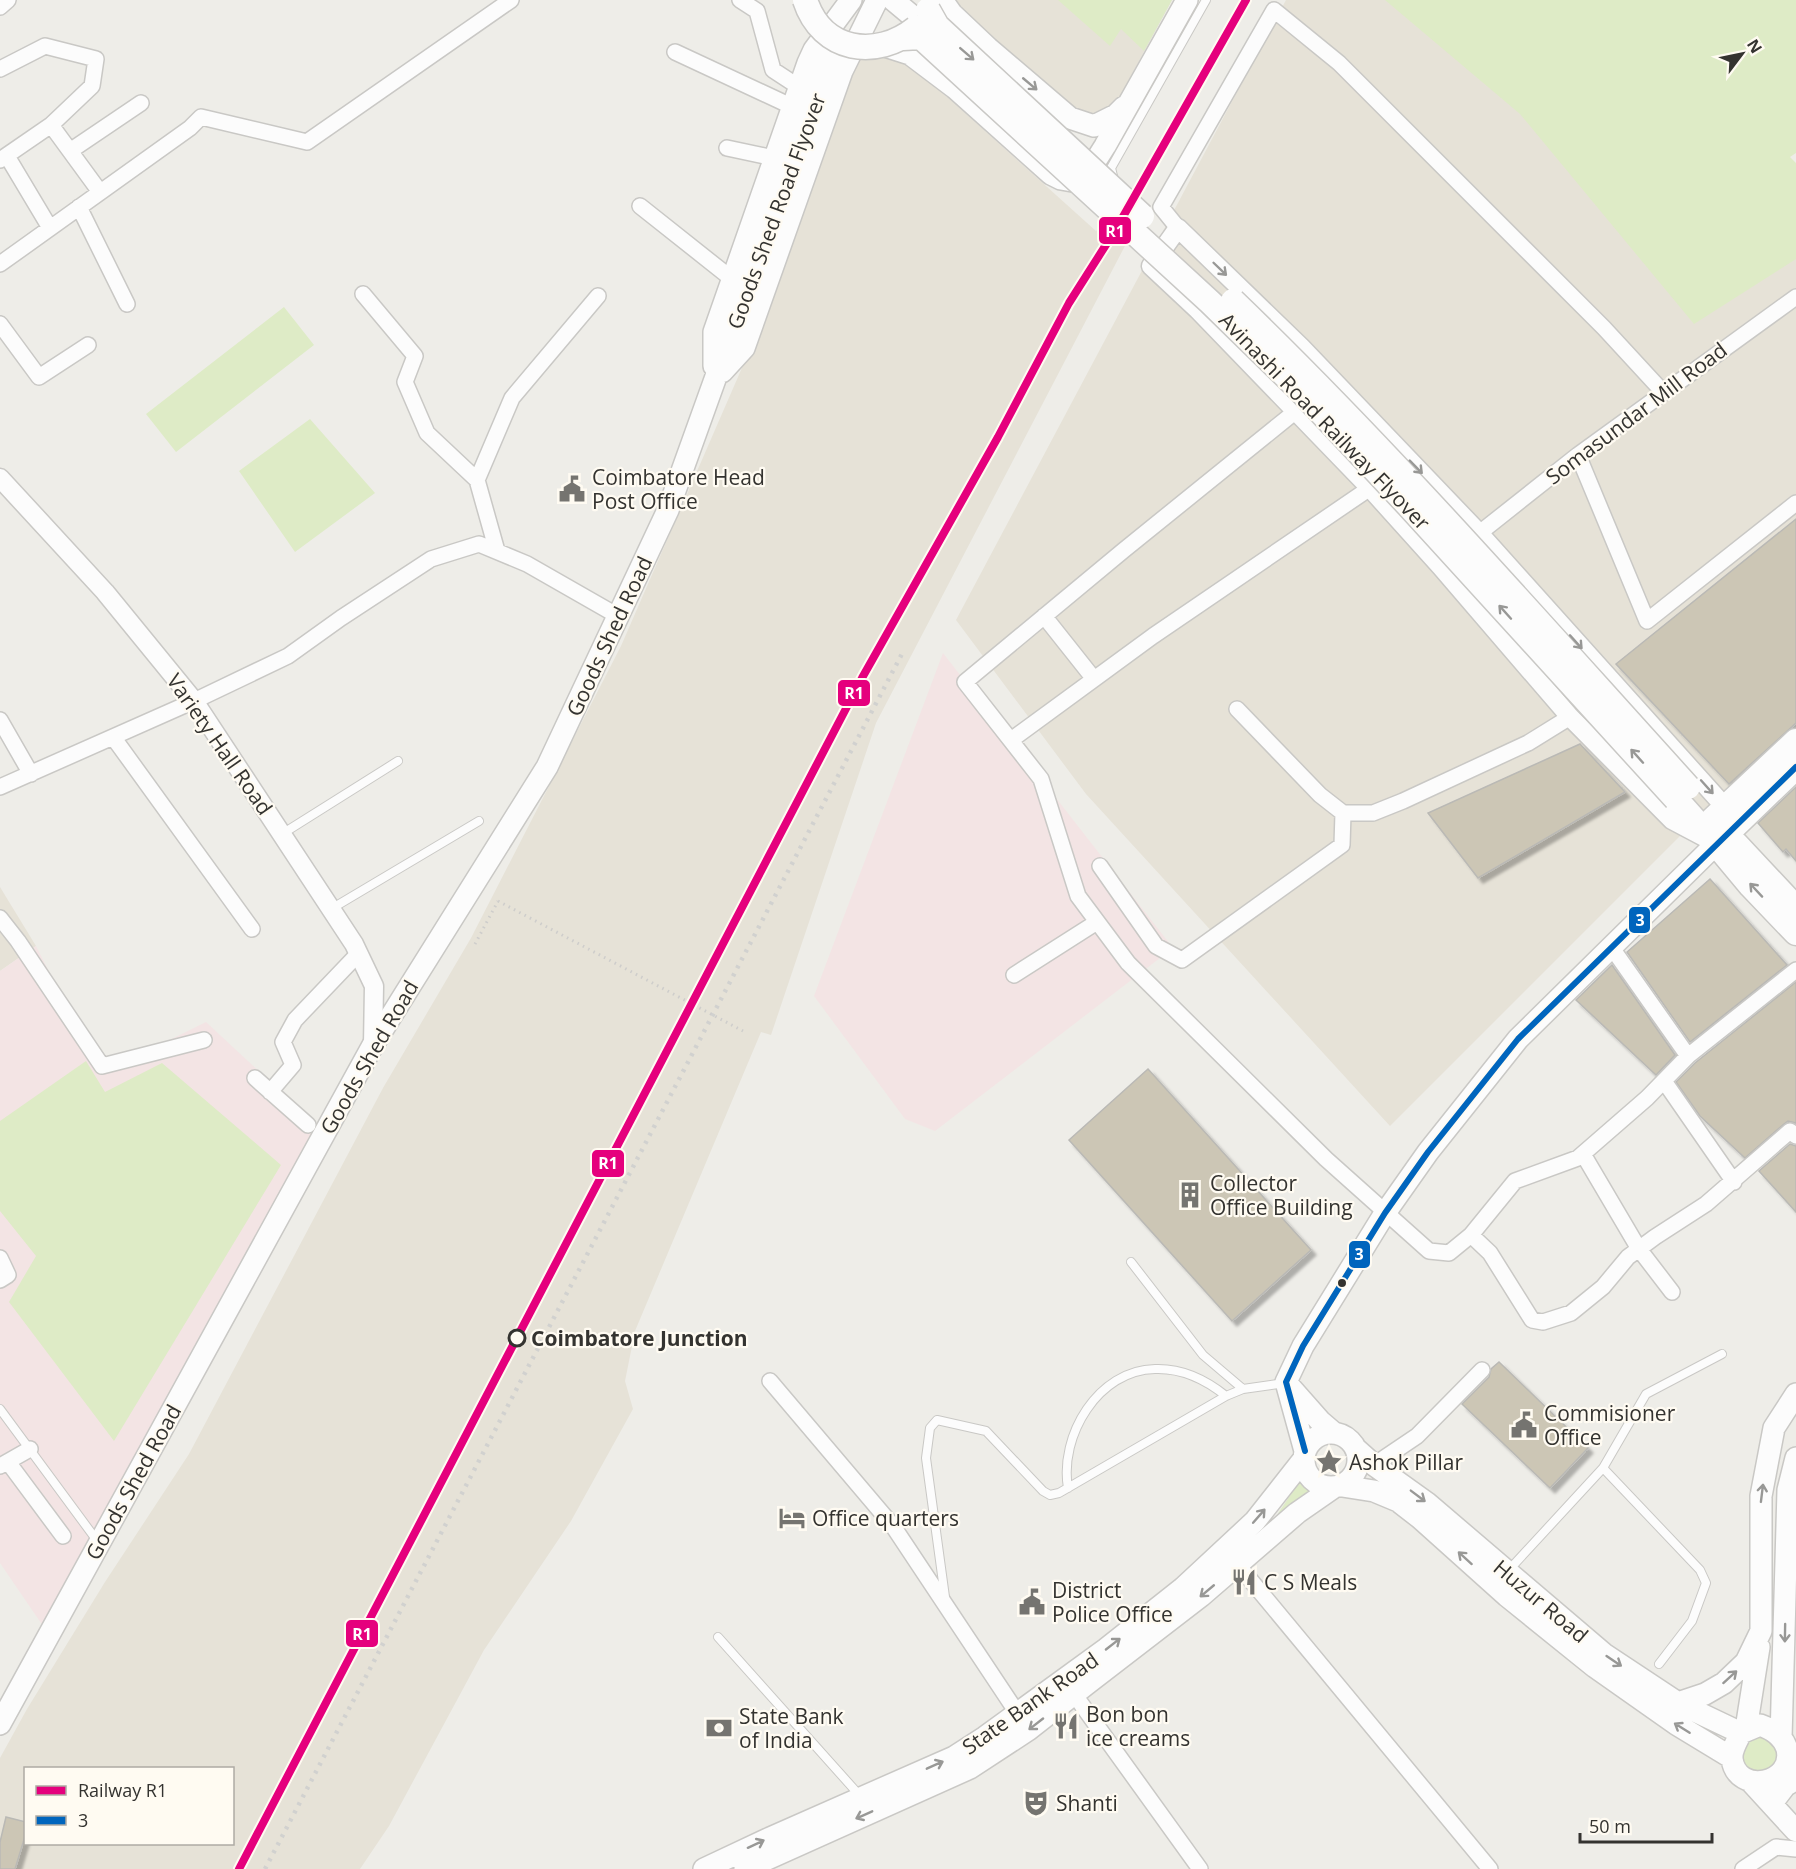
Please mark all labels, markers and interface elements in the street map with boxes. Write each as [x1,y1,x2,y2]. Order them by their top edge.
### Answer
north arrow [1712,24,1772,84]
text: N [1742,35,1767,57]
one-way arrow [959,47,974,61]
one-way arrow [1022,77,1038,90]
street label: Goods Shed Road Flyover [720,89,832,333]
line badge: R1 [1098,216,1132,245]
text: R1 [1105,220,1125,242]
one-way arrow [1213,262,1228,276]
street label: Avinashi Road Railway Flyover [1213,306,1437,536]
street label: Somasundar Mill Road [1540,336,1732,490]
one-way arrow [1409,460,1423,475]
place label: Coimbatore Head Post Office [592,463,765,515]
public building icon: Coimbatore Head Post Office [557,474,587,504]
street label: Goods Shed Road [560,551,658,721]
one-way arrow [1498,604,1513,619]
one-way arrow [1569,635,1583,650]
street label: Variety Hall Road [161,668,279,820]
line badge: R1 [837,679,871,707]
text: R1 [844,682,864,704]
one-way arrow [1630,749,1644,764]
one-way arrow [1700,779,1714,794]
one-way arrow [1749,883,1763,898]
line badge: 3 [1628,906,1651,934]
text: 3 [1635,909,1645,931]
street label: Goods Shed Road [314,975,424,1139]
line badge: R1 [591,1149,625,1178]
text: R1 [598,1152,618,1174]
place label: Collector Office Building [1210,1169,1353,1221]
building icon: Collector Office Building [1175,1180,1205,1210]
line badge: 3 [1348,1240,1371,1269]
text: 3 [1354,1243,1364,1265]
unlabelled marker [1336,1277,1348,1289]
place label: Coimbatore Junction [531,1324,748,1352]
marker: Coimbatore Junction [508,1329,526,1347]
street label: Goods Shed Road [79,1399,187,1565]
place label: Commisioner Office [1544,1399,1676,1451]
public building icon: Commisioner Office [1509,1410,1539,1440]
place icon: Ashok Pillar [1314,1447,1344,1477]
place label: Ashok Pillar [1349,1448,1463,1476]
one-way arrow [1757,1484,1768,1503]
one-way arrow [1409,1490,1425,1503]
hotel icon: Office quarters [777,1503,807,1533]
place label: Office quarters [812,1504,959,1532]
one-way arrow [1252,1508,1266,1524]
one-way arrow [1457,1551,1472,1565]
street label: Huzur Road [1488,1553,1594,1649]
restaurant icon: C S Meals [1229,1567,1259,1597]
place label: C S Meals [1264,1568,1357,1596]
place label: District Police Office [1052,1576,1173,1628]
one-way arrow [1199,1585,1215,1598]
public building icon: District Police Office [1017,1587,1047,1617]
line badge: R1 [345,1619,379,1648]
one-way arrow [1779,1622,1791,1642]
text: R1 [352,1623,372,1645]
one-way arrow [1105,1637,1121,1650]
street label: State Bank Road [956,1646,1104,1760]
one-way arrow [1606,1655,1622,1667]
one-way arrow [1722,1670,1737,1684]
place label: Bon bon ice creams [1086,1700,1190,1752]
place label: State Bank of India [739,1702,844,1754]
restaurant icon: Bon bon ice creams [1051,1711,1081,1741]
bank icon: State Bank of India [704,1713,734,1743]
one-way arrow [1028,1717,1044,1730]
one-way arrow [1674,1721,1691,1733]
one-way arrow [925,1759,943,1770]
legend [24,1767,234,1845]
text: Railway R1 [78,1778,167,1802]
theatre icon: Shanti [1021,1788,1051,1818]
place label: Shanti [1056,1789,1118,1817]
scale bar [1580,1806,1712,1844]
text: 3 [78,1808,88,1832]
one-way arrow [856,1809,874,1821]
text: 50 m [1589,1814,1631,1838]
one-way arrow [747,1837,765,1849]

